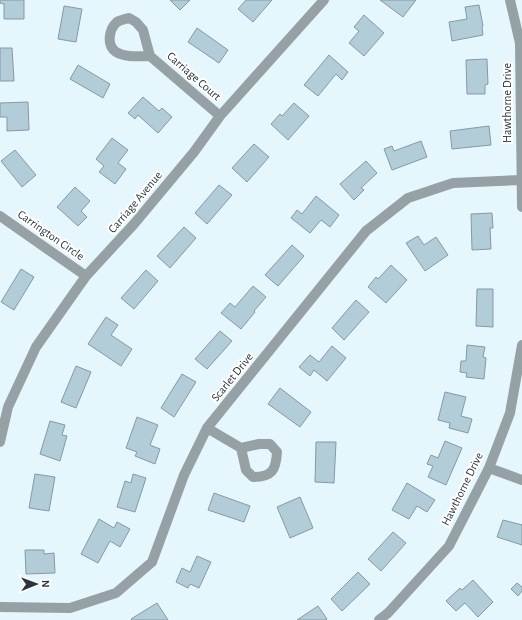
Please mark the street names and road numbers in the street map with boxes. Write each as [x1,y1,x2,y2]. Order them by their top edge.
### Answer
street label: Carriage Court [165,50,223,103]
street label: Hawthorne Drive [501,63,513,143]
street label: Carriage Avenue [106,169,164,235]
street label: Carrington Circle [16,208,86,262]
street label: Scarlet Drive [209,350,255,404]
street label: Hawthorne Drive [439,450,485,528]

